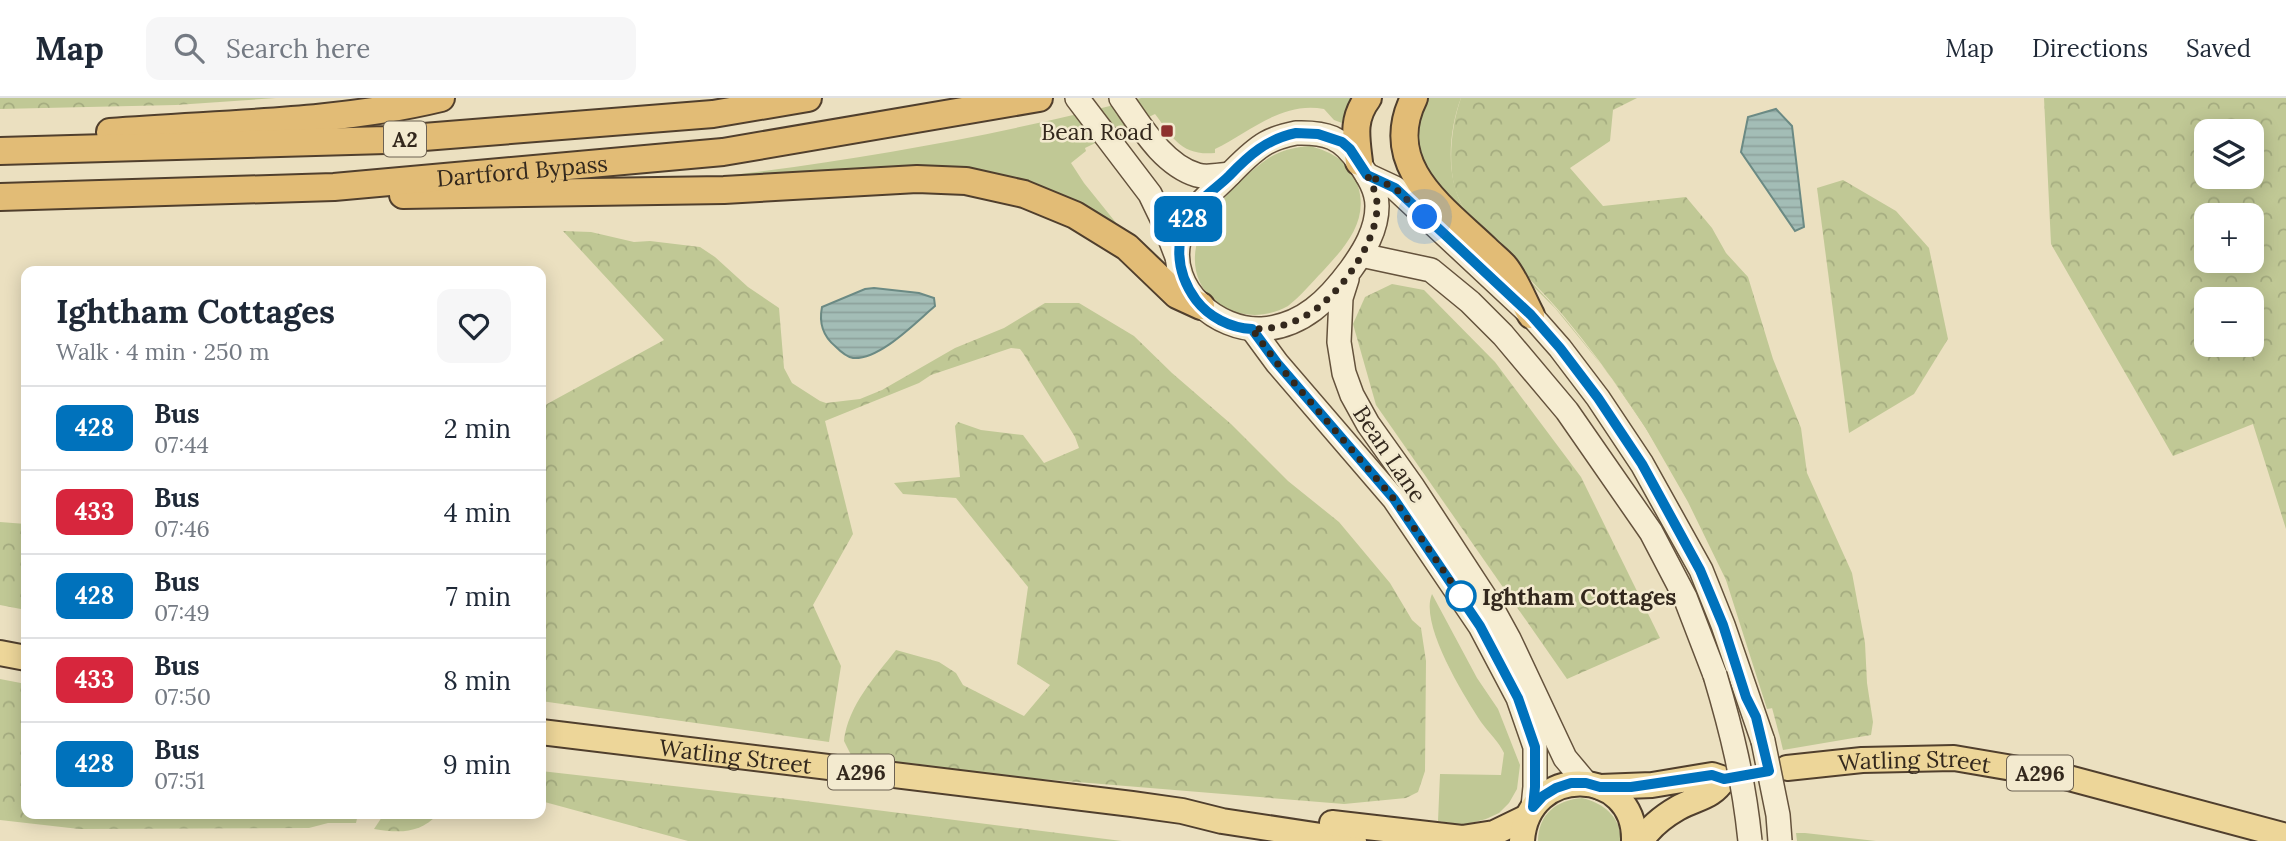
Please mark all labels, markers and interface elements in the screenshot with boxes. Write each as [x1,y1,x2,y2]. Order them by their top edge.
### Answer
search box [146,17,636,80]
text: Map [35,27,104,69]
icon: search [170,29,208,67]
text: Search here [226,32,370,65]
text: Map [1945,33,1994,64]
text: Directions [2032,33,2148,64]
text: Saved [2186,33,2251,64]
place label: Bean Road [1041,117,1153,146]
map controls [2194,119,2264,357]
button: layers [2194,119,2264,189]
road number: A2 [384,121,426,156]
marker: Bean Road [1159,123,1175,139]
street label: Dartford Bypass [435,148,609,192]
line badge: 428 [1148,196,1228,242]
your location [1407,199,1442,234]
text: 428 [1168,203,1208,234]
button: + [2194,203,2264,273]
button: − [2194,287,2264,357]
button: heart [437,289,511,363]
text: Ightham Cottages [56,290,335,332]
text: Walk · 4 min · 250 m [56,337,269,366]
text: Bus [154,397,200,430]
street label: Bean Lane [1347,400,1433,508]
text: 428 [75,412,114,443]
text: 2 min [444,412,511,445]
text: 07:44 [154,430,209,459]
text: Bus [154,481,200,514]
text: 433 [74,496,115,527]
text: 4 min [444,496,511,529]
text: 07:46 [154,514,210,543]
text: Bus [154,565,200,598]
text: 428 [75,580,114,611]
text: 7 min [446,580,511,613]
marker: Ightham Cottages [1446,581,1476,611]
place label: Ightham Cottages [1482,582,1676,611]
text: 07:49 [154,598,210,627]
text: Bus [154,649,200,682]
text: 433 [74,664,115,695]
text: 8 min [443,664,511,697]
text: 07:50 [154,682,211,711]
street label: Watling Street [658,732,814,779]
text: Bus [154,733,200,766]
street label: Watling Street [1836,743,1993,779]
text: 428 [75,748,114,779]
text: 9 min [443,748,511,781]
road number: A296 [828,754,894,790]
road number: A296 [2007,756,2073,790]
text: 07:51 [154,766,205,795]

